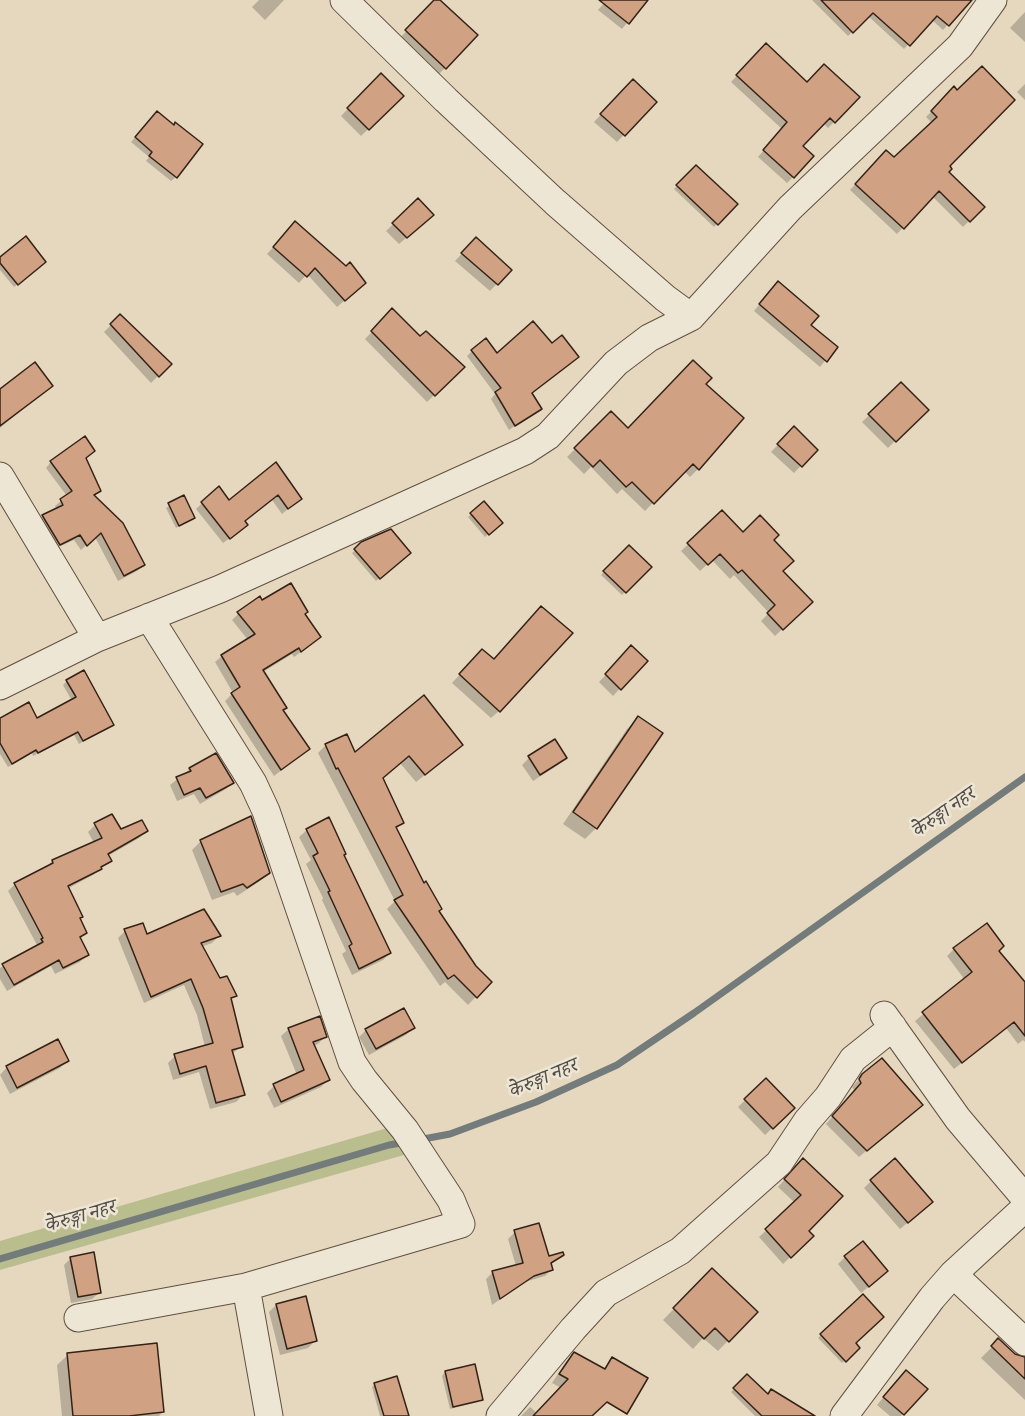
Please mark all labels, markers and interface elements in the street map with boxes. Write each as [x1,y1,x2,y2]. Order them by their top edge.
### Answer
water label: केेरुङ्गा नहर [907,783,981,845]
water label: केेरुङ्गा नहर [505,1055,581,1105]
water label: केेरुङ्गा नहर [42,1196,118,1240]

